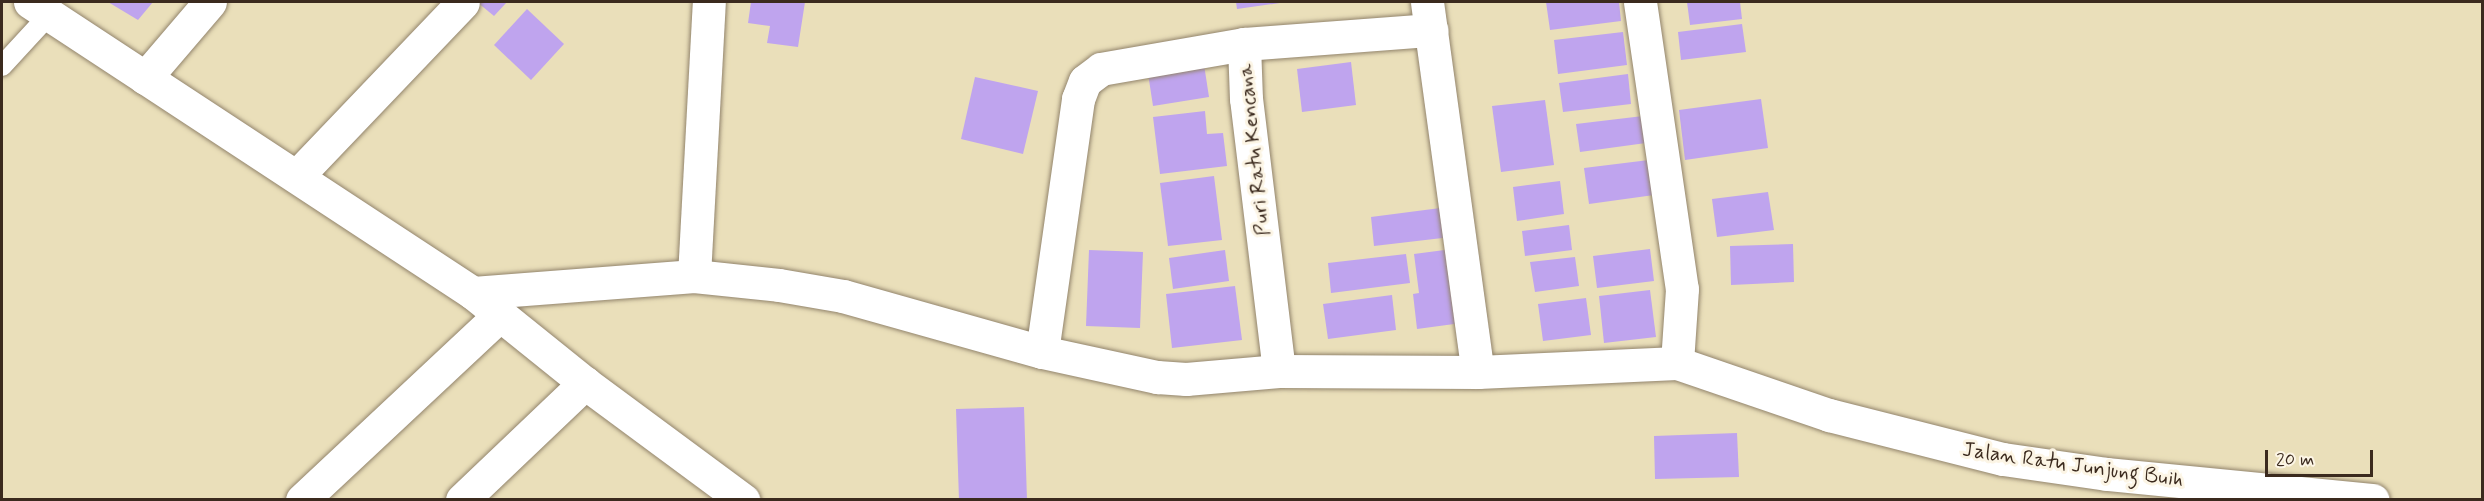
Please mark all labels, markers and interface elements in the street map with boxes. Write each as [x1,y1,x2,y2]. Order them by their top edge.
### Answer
street label: Puri Ratu Kencana [1233,65,1275,235]
street label: Jalan Ratu Junjung Buih [1962,437,2184,493]
scale bar [2268,438,2376,476]
text: 20 m [2276,448,2314,472]

